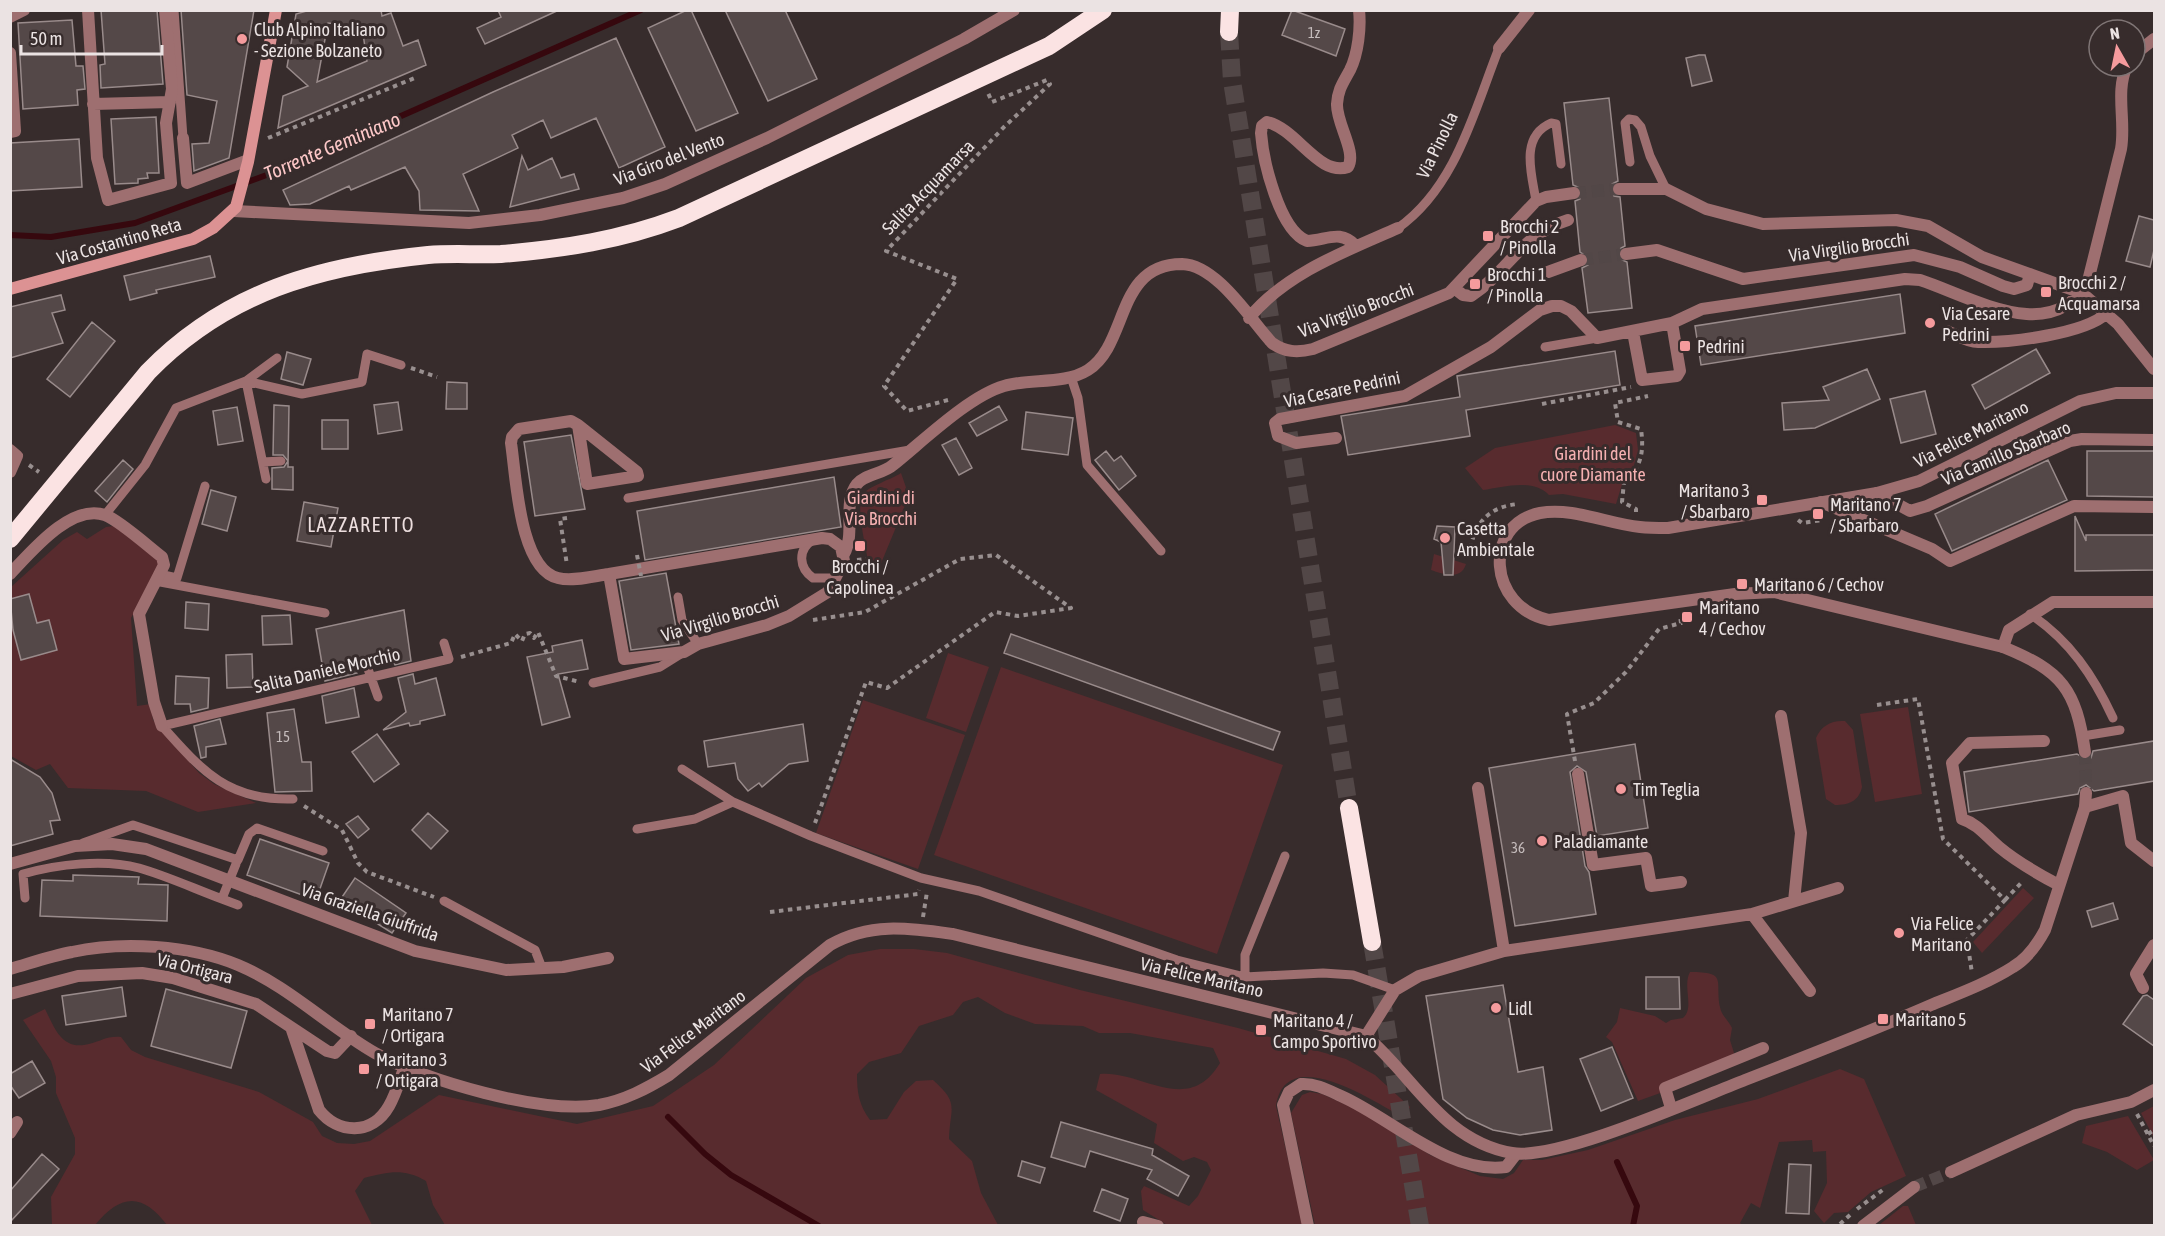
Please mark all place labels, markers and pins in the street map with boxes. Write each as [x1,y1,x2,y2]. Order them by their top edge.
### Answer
place label: Club Alpino Italiano - Sezione Bolzaneto [254,19,385,61]
marker: Club Alpino Italiano - Sezione Bolzaneto [235,32,249,46]
place label: Brocchi 2 / Pinolla [1500,216,1559,258]
marker: Brocchi 2 / Pinolla [1481,229,1495,243]
place label: Brocchi 1 / Pinolla [1487,264,1546,306]
place label: Brocchi 2 / Acquamarsa [2058,272,2140,314]
marker: Brocchi 1 / Pinolla [1468,277,1482,291]
marker: Brocchi 2 / Acquamarsa [2039,285,2053,299]
place label: Via Cesare Pedrini [1942,303,2010,345]
marker: Via Cesare Pedrini [1923,316,1937,330]
place label: Pedrini [1697,336,1745,357]
marker: Pedrini [1678,339,1692,353]
place label: Maritano 3 / Sbarbaro [1678,480,1750,522]
marker: Maritano 3 / Sbarbaro [1755,493,1769,507]
place label: Maritano 7 / Sbarbaro [1830,494,1902,536]
marker: Maritano 7 / Sbarbaro [1811,507,1825,521]
place label: Casetta Ambientale [1457,518,1535,560]
marker: Casetta Ambientale [1438,531,1452,545]
marker: Brocchi / Capolinea [853,539,867,553]
place label: Brocchi / Capolinea [826,556,894,598]
place label: Maritano 6 / Cechov [1754,574,1884,595]
marker: Maritano 6 / Cechov [1735,577,1749,591]
place label: Maritano 4 / Cechov [1699,597,1766,639]
marker: Maritano 4 / Cechov [1680,610,1694,624]
place label: Tim Teglia [1633,779,1700,800]
marker: Tim Teglia [1614,782,1628,796]
place label: Paladiamante [1554,831,1648,852]
marker: Paladiamante [1535,834,1549,848]
place label: Via Felice Maritano [1911,913,1974,955]
marker: Via Felice Maritano [1892,926,1906,940]
place label: Lidl [1508,998,1533,1019]
marker: Lidl [1489,1001,1503,1015]
place label: Maritano 7 / Ortigara [382,1004,454,1046]
place label: Maritano 5 [1895,1009,1967,1030]
place label: Maritano 4 / Campo Sportivo [1273,1010,1377,1052]
marker: Maritano 5 [1876,1012,1890,1026]
marker: Maritano 7 / Ortigara [363,1017,377,1031]
marker: Maritano 4 / Campo Sportivo [1254,1023,1268,1037]
place label: Maritano 3 / Ortigara [376,1049,448,1091]
marker: Maritano 3 / Ortigara [357,1062,371,1076]

